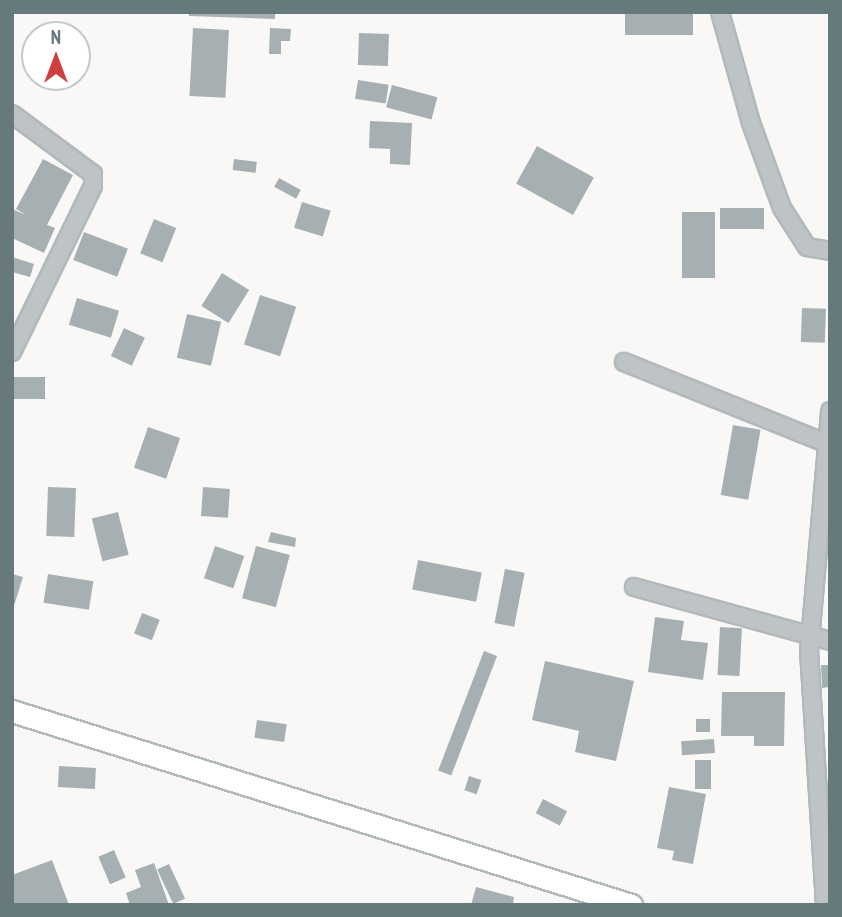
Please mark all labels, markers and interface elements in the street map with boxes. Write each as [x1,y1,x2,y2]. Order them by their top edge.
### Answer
north arrow [21,21,91,91]
text: N [51,25,61,49]

